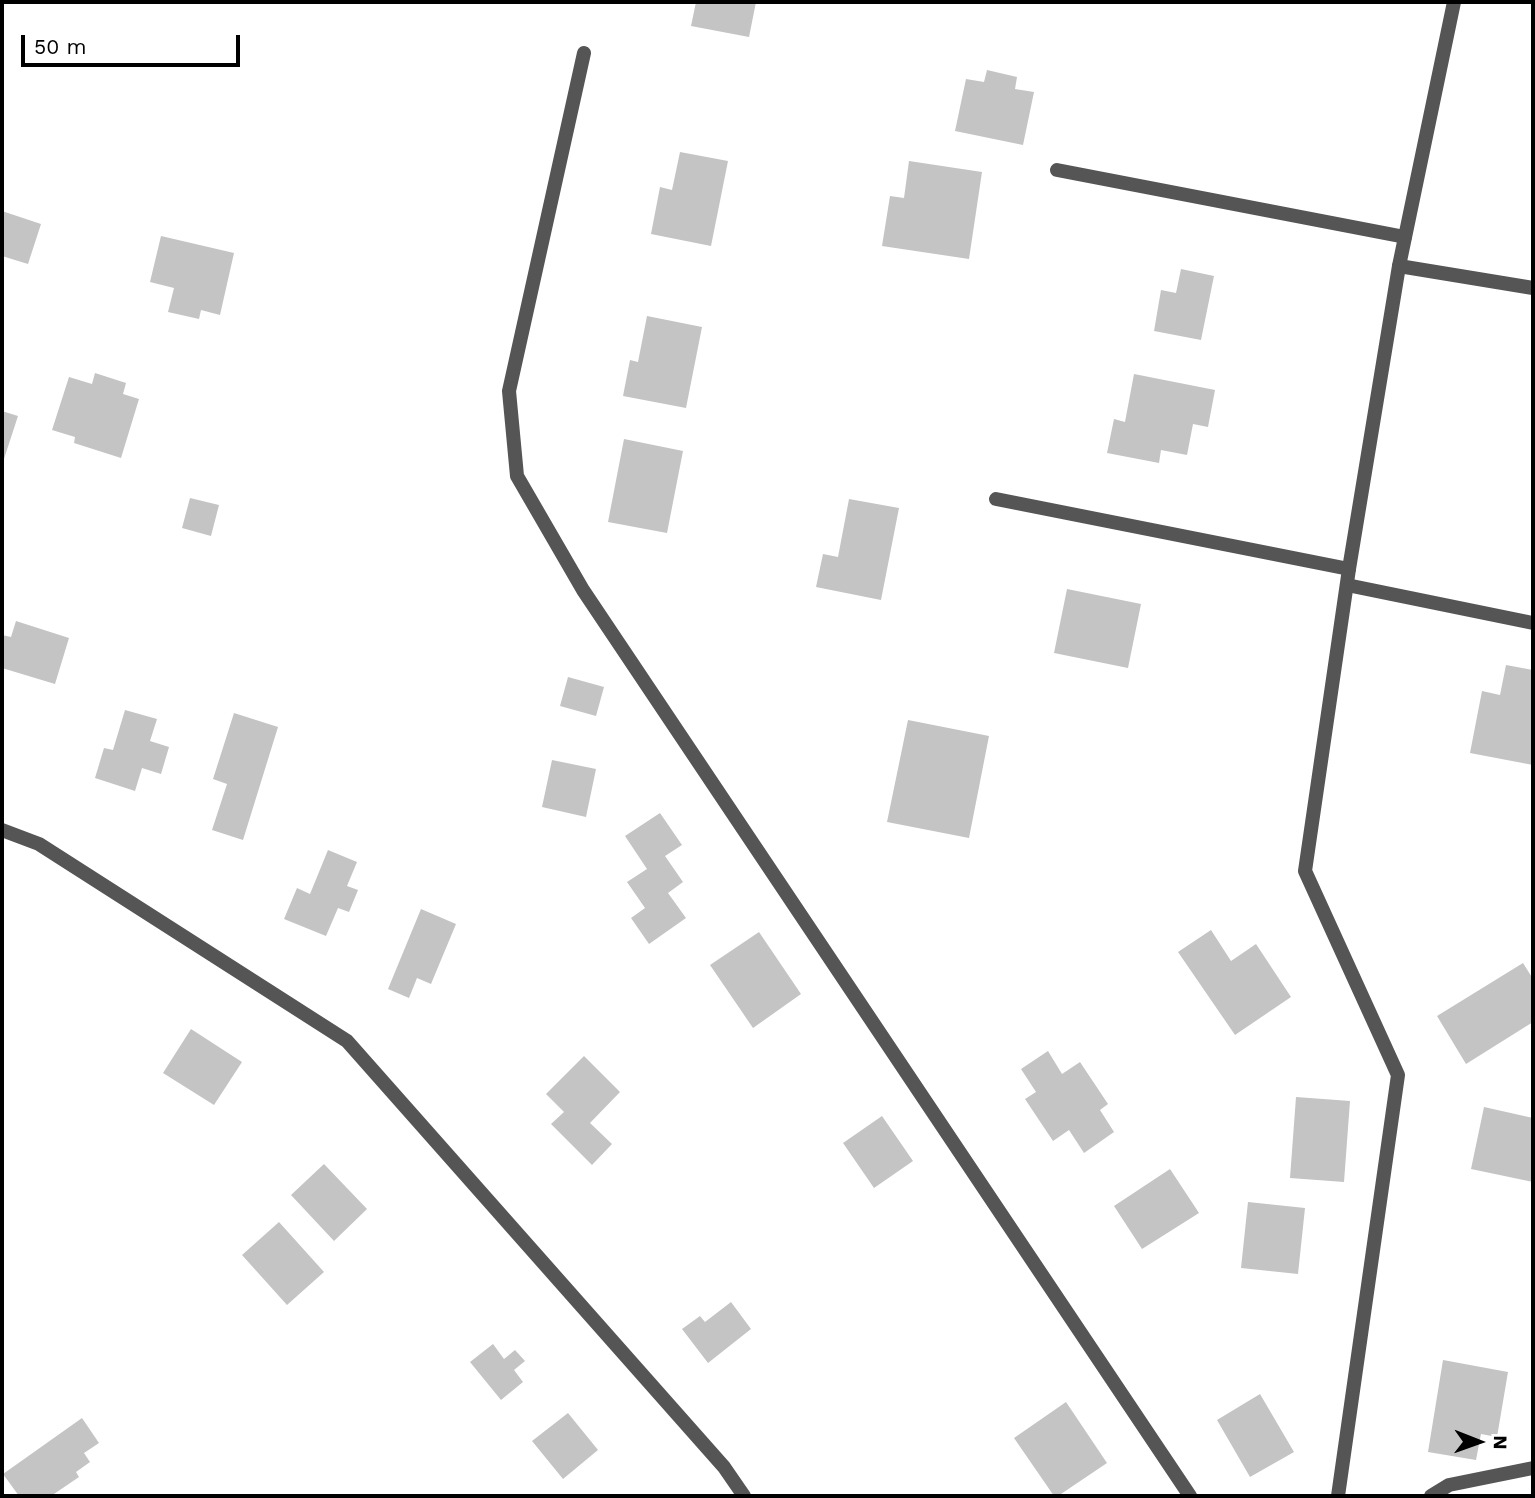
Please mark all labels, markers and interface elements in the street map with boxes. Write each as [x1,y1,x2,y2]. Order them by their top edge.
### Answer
scale bar [24,21,243,65]
text: 50 m [34,34,86,59]
north arrow [1444,1407,1514,1477]
text: N [1489,1435,1512,1450]

